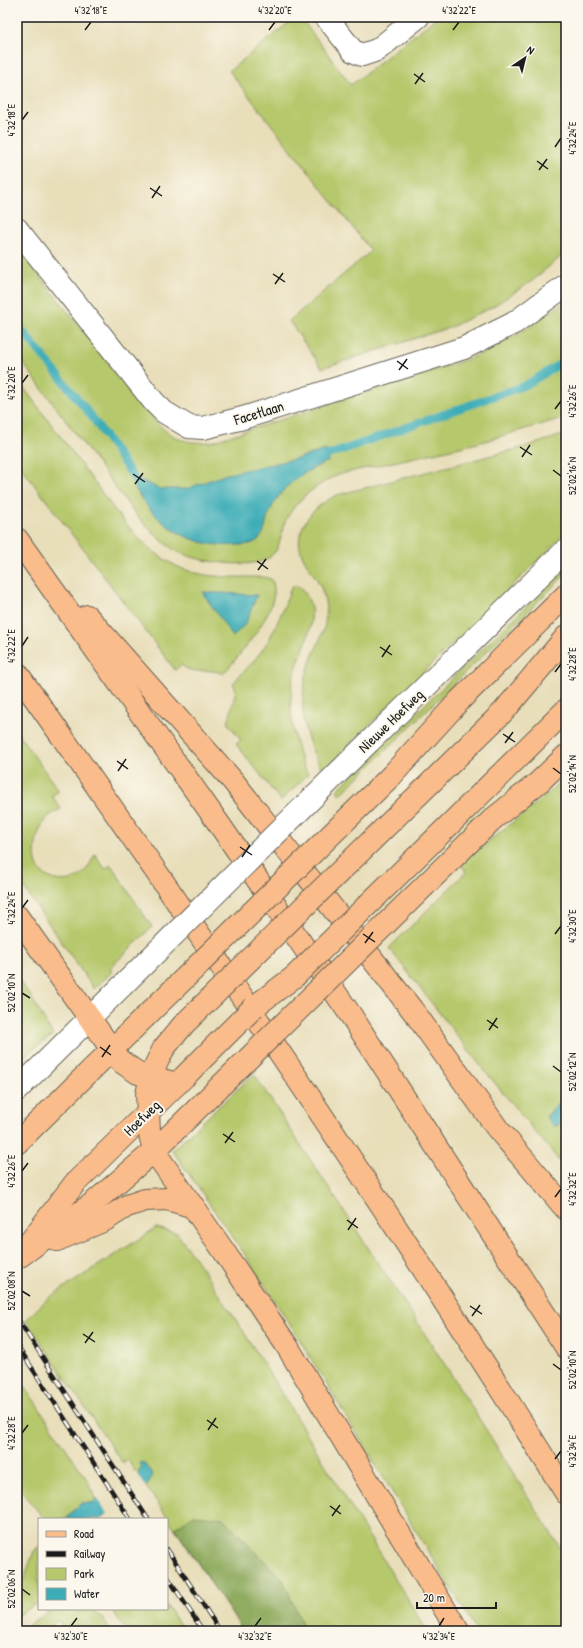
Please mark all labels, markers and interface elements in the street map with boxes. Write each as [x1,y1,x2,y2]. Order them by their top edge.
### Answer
text: 4°32'18"E [75,4,108,17]
text: 4°32'20"E [258,4,292,17]
text: 4°32'22"E [442,4,476,17]
north arrow [505,38,545,78]
text: N [524,42,537,57]
text: 4°32'18"E [5,103,18,136]
text: 4°32'24"E [566,121,579,154]
text: 4°32'20"E [5,366,18,400]
text: 4°32'26"E [566,384,579,418]
street label: Facetlaan [230,395,287,430]
text: 52°02'16"N [566,457,579,495]
text: 4°32'22"E [5,629,18,663]
text: 4°32'28"E [566,647,579,681]
street label: Nieuwe Hoefweg [353,684,428,757]
text: 52°02'14"N [566,755,579,793]
text: 4°32'24"E [5,891,18,924]
text: 4°32'30"E [566,909,579,943]
text: 52°02'10"N [5,974,18,1012]
text: 52°02'12"N [566,1053,579,1091]
street label: Hoefweg [119,1095,165,1140]
text: 4°32'26"E [5,1154,18,1188]
text: 4°32'32"E [566,1172,579,1206]
text: 52°02'08"N [5,1271,18,1311]
text: 52°02'10"N [566,1351,579,1389]
text: 4°32'28"E [5,1416,18,1450]
text: 4°32'34"E [566,1434,579,1467]
legend [38,1518,168,1610]
text: Road [74,1525,94,1542]
text: Railway [74,1545,105,1562]
text: Park [74,1565,94,1582]
text: 52°02'06"N [5,1570,18,1608]
scale bar [417,1584,496,1610]
text: Water [74,1585,100,1602]
text: 20 m [423,1589,445,1606]
text: 4°32'30"E [54,1630,88,1643]
text: 4°32'32"E [238,1630,272,1643]
text: 4°32'34"E [423,1630,456,1643]

